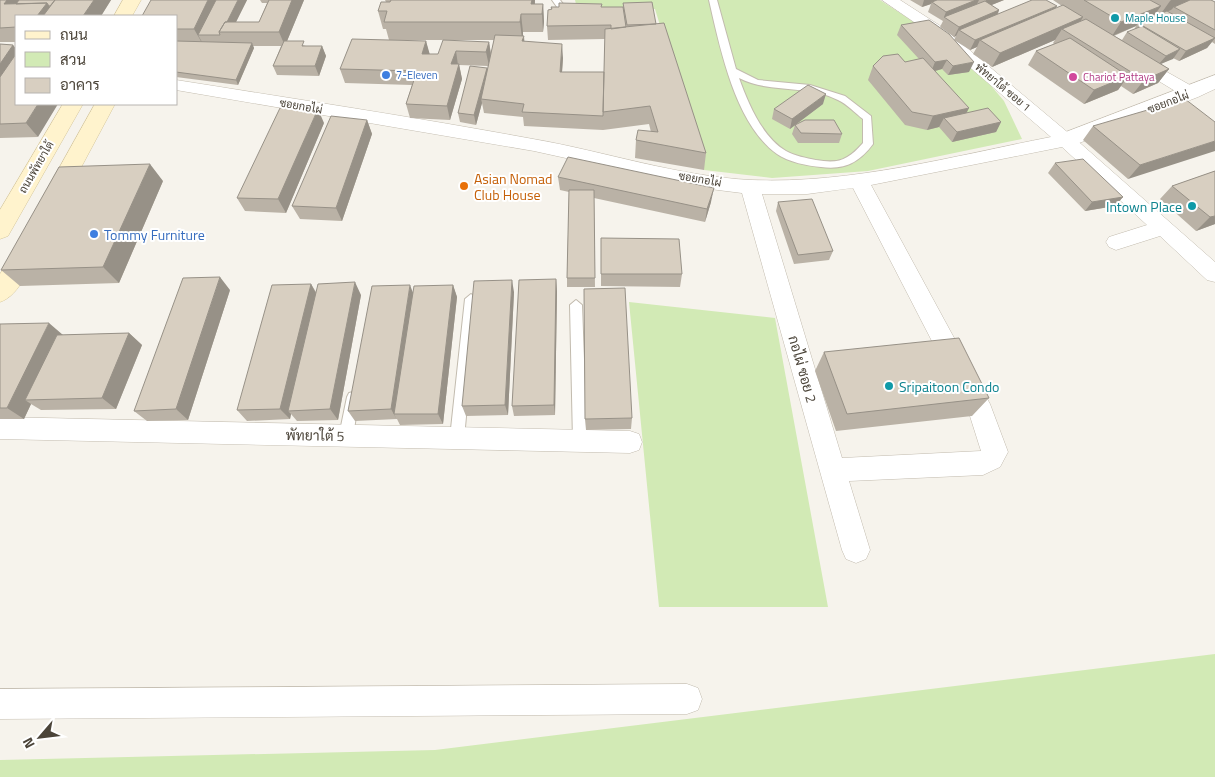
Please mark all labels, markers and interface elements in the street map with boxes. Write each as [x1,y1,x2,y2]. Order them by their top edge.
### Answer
place label: Maple House [1125,10,1186,26]
marker: Maple House [1109,12,1121,24]
legend [15,15,178,105]
text: ถนน [60,23,88,46]
text: สวน [60,48,86,71]
street label: พัทยาใต้ ซอย 1 [972,59,1034,115]
place label: 7-Eleven [396,67,438,83]
marker: 7-Eleven [380,69,392,81]
place label: Chariot Pattaya [1083,69,1155,85]
marker: Chariot Pattaya [1067,71,1079,83]
text: อาคาร [60,73,100,96]
street label: ซอยกอไผ่ [1145,87,1191,117]
street label: ซอยกอไผ่ [278,94,324,118]
street label: ถนนพัทยาใต้ [15,137,58,196]
street label: ซอยกอไผ่ [677,167,723,191]
place label: Asian Nomad Club House [474,168,552,205]
marker: Asian Nomad Club House [458,180,470,192]
place label: Intown Place [1106,196,1182,217]
marker: Intown Place [1186,200,1198,212]
place label: Tommy Furniture [104,224,205,245]
marker: Tommy Furniture [88,228,100,240]
street label: กอไผ่ ซอย 2 [783,333,823,405]
place label: Sripaitoon Condo [899,376,999,397]
marker: Sripaitoon Condo [883,380,895,392]
street label: พัทยาใต้ 5 [285,424,345,446]
north arrow [15,712,65,762]
text: N [17,734,40,753]

